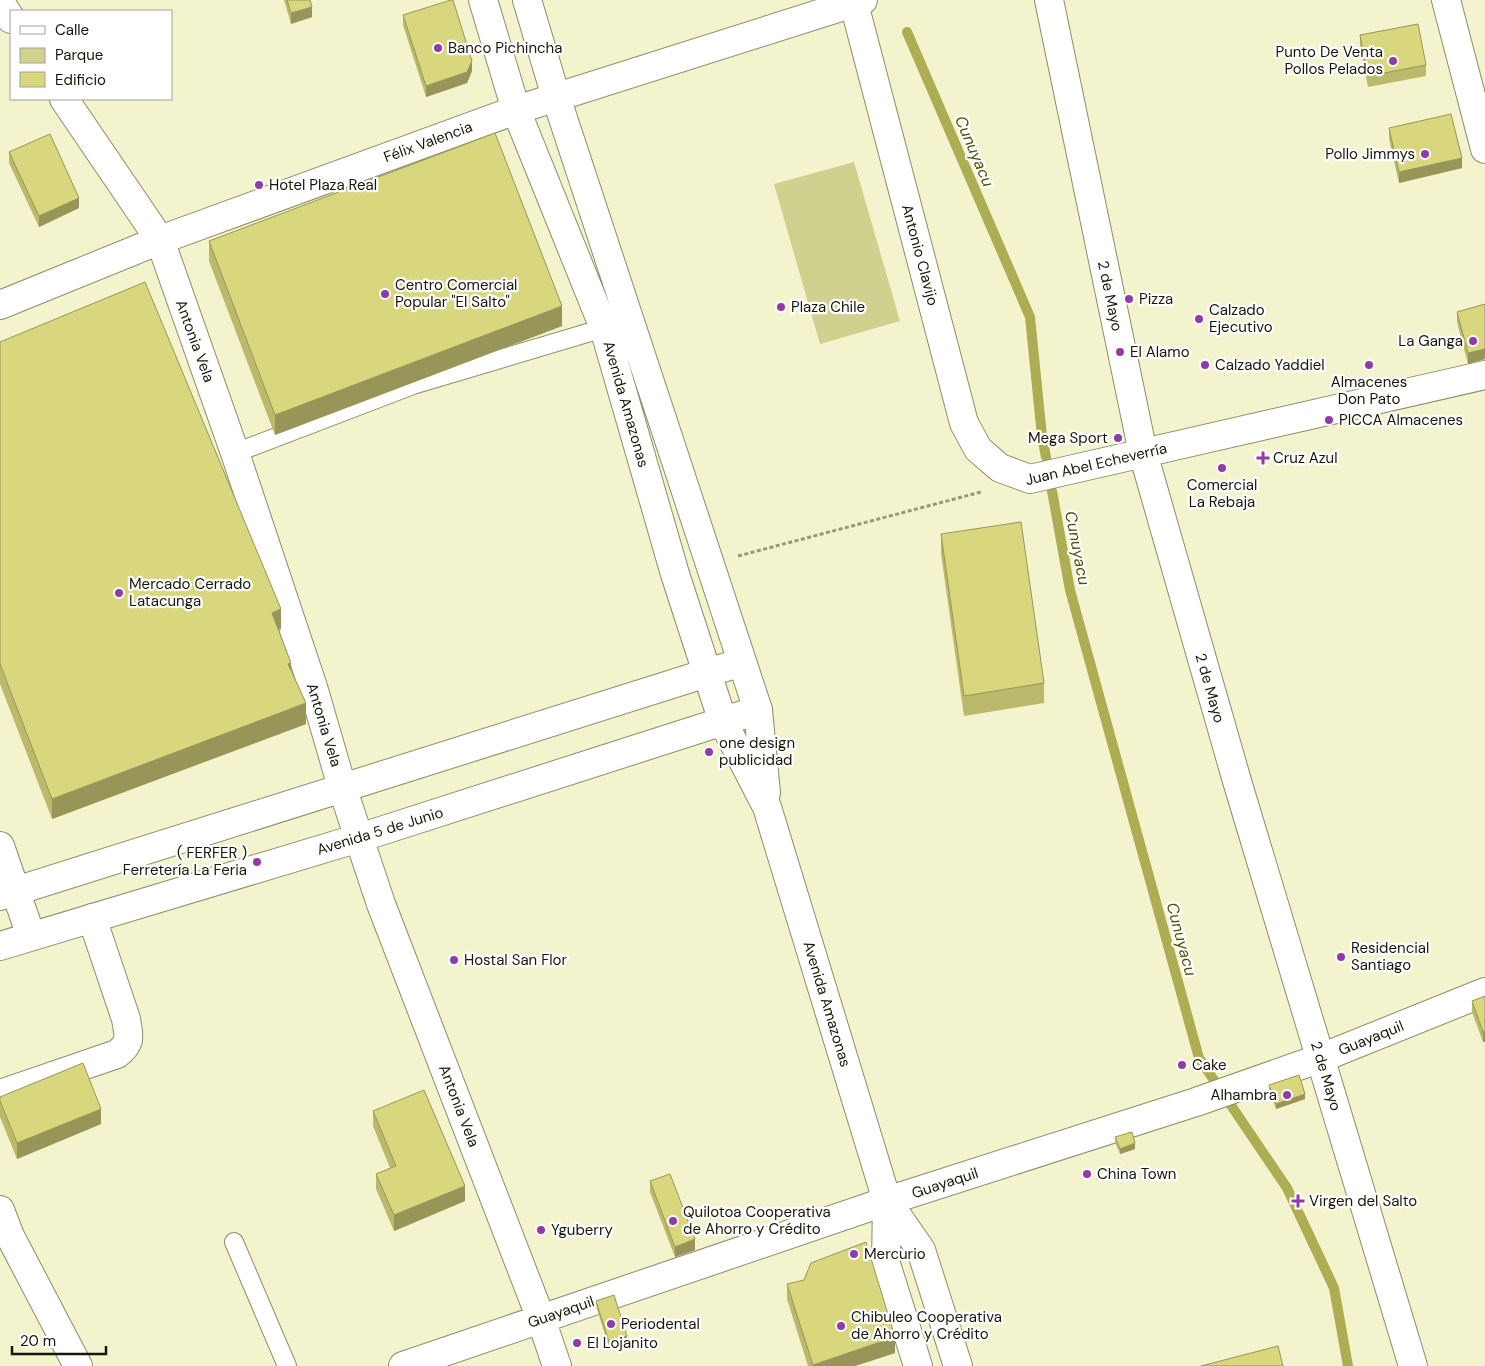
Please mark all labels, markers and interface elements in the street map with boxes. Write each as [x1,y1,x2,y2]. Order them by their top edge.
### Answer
legend [10,10,172,100]
text: Calle [55,20,89,40]
place label: Banco Pichincha [448,38,562,58]
marker: Banco Pichincha [432,42,444,54]
place label: Punto De Venta Pollos Pelados [1275,42,1383,79]
text: Parque [55,45,103,65]
marker: Punto De Venta Pollos Pelados [1387,55,1399,67]
text: Edificio [55,70,106,90]
water label: Cunuyacu [950,113,999,190]
street label: Félix Valencia [381,117,475,167]
place label: Pollo Jimmys [1325,144,1415,164]
marker: Pollo Jimmys [1419,148,1431,160]
place label: Hotel Plaza Real [269,175,377,195]
marker: Hotel Plaza Real [253,179,265,191]
street label: Antonio Clavijo [897,202,943,308]
street label: 2 de Mayo [1093,259,1127,333]
place label: Centro Comercial Popular "El Salto" [395,275,517,312]
marker: Centro Comercial Popular "El Salto" [379,288,391,300]
place label: Pizza [1139,289,1173,309]
marker: Pizza [1123,293,1135,305]
street label: Antonia Vela [171,297,219,385]
place label: Plaza Chile [791,297,865,317]
place label: Calzado Ejecutivo [1209,300,1273,337]
marker: Plaza Chile [775,301,787,313]
marker: Calzado Ejecutivo [1193,313,1205,325]
place label: La Ganga [1398,331,1463,351]
marker: La Ganga [1467,335,1479,347]
street label: Avenida Amazonas [598,338,654,470]
place label: El Alamo [1130,342,1190,362]
marker: El Alamo [1114,346,1126,358]
place label: Calzado Yaddiel [1215,355,1325,375]
marker: Calzado Yaddiel [1199,359,1211,371]
marker: Almacenes Don Pato [1363,359,1375,371]
place label: Almacenes Don Pato [1331,372,1407,409]
place label: PICCA Almacenes [1339,410,1463,430]
marker: PICCA Almacenes [1323,414,1335,426]
place label: Mega Sport [1028,428,1108,448]
marker: Mega Sport [1112,432,1124,444]
street label: Juan Abel Echeverría [1023,438,1169,490]
place label: Cruz Azul [1273,448,1338,468]
marker: Cruz Azul [1257,452,1269,464]
marker: Comercial La Rebaja [1216,462,1228,474]
place label: Comercial La Rebaja [1187,475,1257,512]
water label: Cunuyacu [1060,509,1095,587]
place label: Mercado Cerrado Latacunga [129,574,251,611]
marker: Mercado Cerrado Latacunga [113,587,125,599]
street label: 2 de Mayo [1191,651,1230,725]
street label: Antonia Vela [302,681,346,769]
place label: one design publicidad [719,733,795,770]
marker: one design publicidad [703,746,715,758]
street label: Avenida 5 de Junio [314,802,446,860]
place label: ( FERFER ) Ferretería La Feria [123,843,247,880]
marker: ( FERFER ) Ferretería La Feria [251,856,263,868]
water label: Cunuyacu [1162,900,1201,978]
place label: Residencial Santiago [1351,938,1429,975]
street label: Avenida Amazonas [798,939,856,1069]
place label: Hostal San Flor [464,950,567,970]
marker: Residencial Santiago [1335,951,1347,963]
marker: Hostal San Flor [448,954,460,966]
street label: Guayaquil [1335,1016,1407,1060]
street label: 2 de Mayo [1306,1039,1346,1113]
place label: Cake [1192,1055,1226,1075]
marker: Cake [1176,1059,1188,1071]
street label: Antonia Vela [434,1062,484,1150]
place label: Alhambra [1210,1085,1277,1105]
marker: Alhambra [1281,1089,1293,1101]
street label: Guayaquil [909,1163,981,1203]
place label: China Town [1097,1164,1176,1184]
marker: China Town [1081,1168,1093,1180]
place label: Virgen del Salto [1309,1191,1417,1211]
marker: Virgen del Salto [1291,1194,1305,1208]
place label: Quilotoa Cooperativa de Ahorro y Crédito [683,1202,831,1239]
marker: Quilotoa Cooperativa de Ahorro y Crédito [667,1215,679,1227]
place label: Yguberry [551,1220,613,1240]
marker: Yguberry [535,1224,547,1236]
place label: Mercurio [864,1244,926,1264]
marker: Mercurio [848,1248,860,1260]
street label: Guayaquil [525,1291,597,1333]
place label: Chibuleo Cooperativa de Ahorro y Crédito [851,1307,1002,1344]
place label: Periodental [621,1314,700,1334]
marker: Periodental [605,1318,617,1330]
marker: Chibuleo Cooperativa de Ahorro y Crédito [835,1320,847,1332]
scale bar [12,1324,106,1356]
text: 20 m [20,1331,56,1351]
place label: El Lojanito [587,1333,658,1353]
marker: El Lojanito [571,1337,583,1349]

